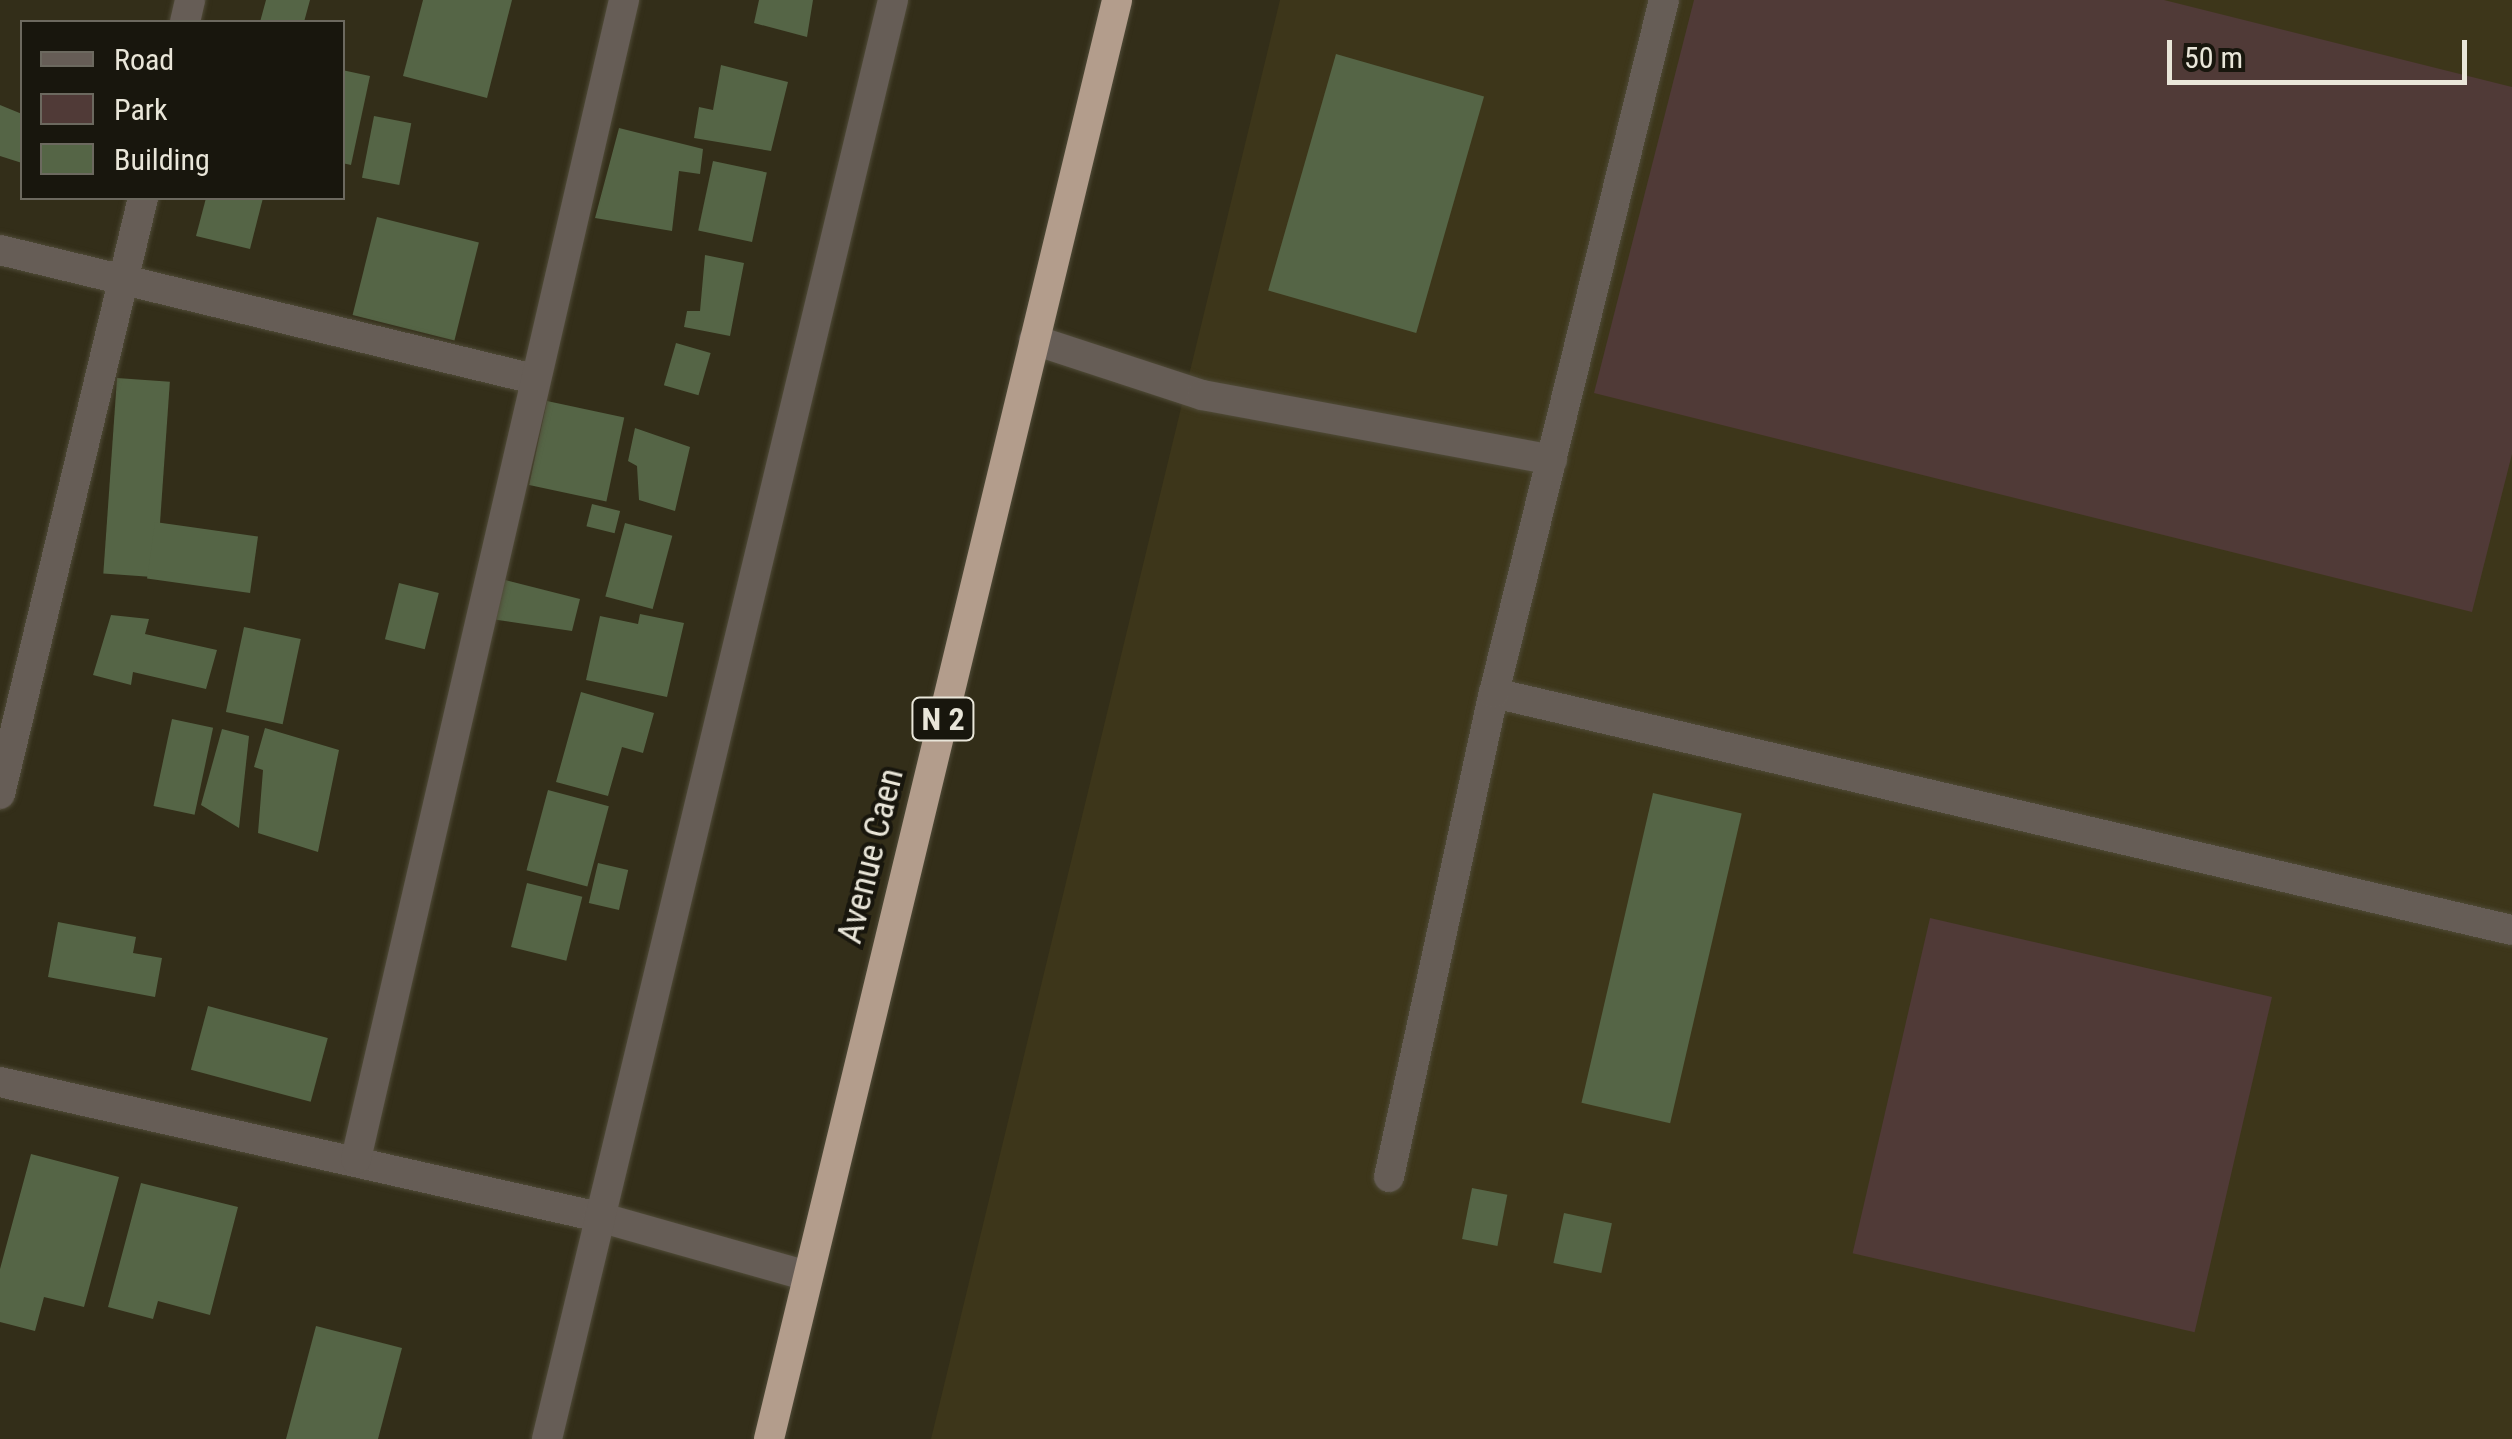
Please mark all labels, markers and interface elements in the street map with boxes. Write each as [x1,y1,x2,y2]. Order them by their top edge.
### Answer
legend [20,20,345,200]
scale bar [2172,20,2472,82]
text: 50 m [2184,40,2243,75]
text: Road [114,42,174,77]
text: Park [114,92,168,127]
text: Building [114,142,210,177]
road number: N 2 [910,692,976,746]
street label: Avenue Caen [829,764,913,948]

